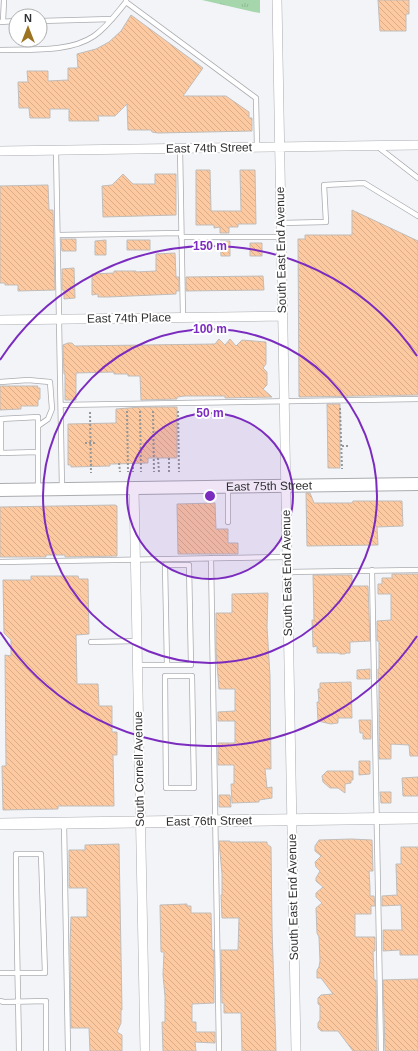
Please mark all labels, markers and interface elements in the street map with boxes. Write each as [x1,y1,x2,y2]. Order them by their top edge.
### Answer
north arrow [8,8,48,48]
text: N [24,12,32,24]
street label: East 74th Street [166,140,253,156]
street label: South East End Avenue [273,186,289,313]
text: 150 m [193,239,227,253]
street label: East 74th Place [87,310,171,326]
text: 100 m [193,322,227,336]
text: 50 m [196,406,224,420]
street label: East 75th Street [226,479,313,494]
centre of rings [203,489,217,503]
street label: South East End Avenue [279,509,295,636]
street label: South Cornell Avenue [131,711,147,827]
street label: East 76th Street [166,813,253,829]
street label: South East End Avenue [285,833,301,960]

